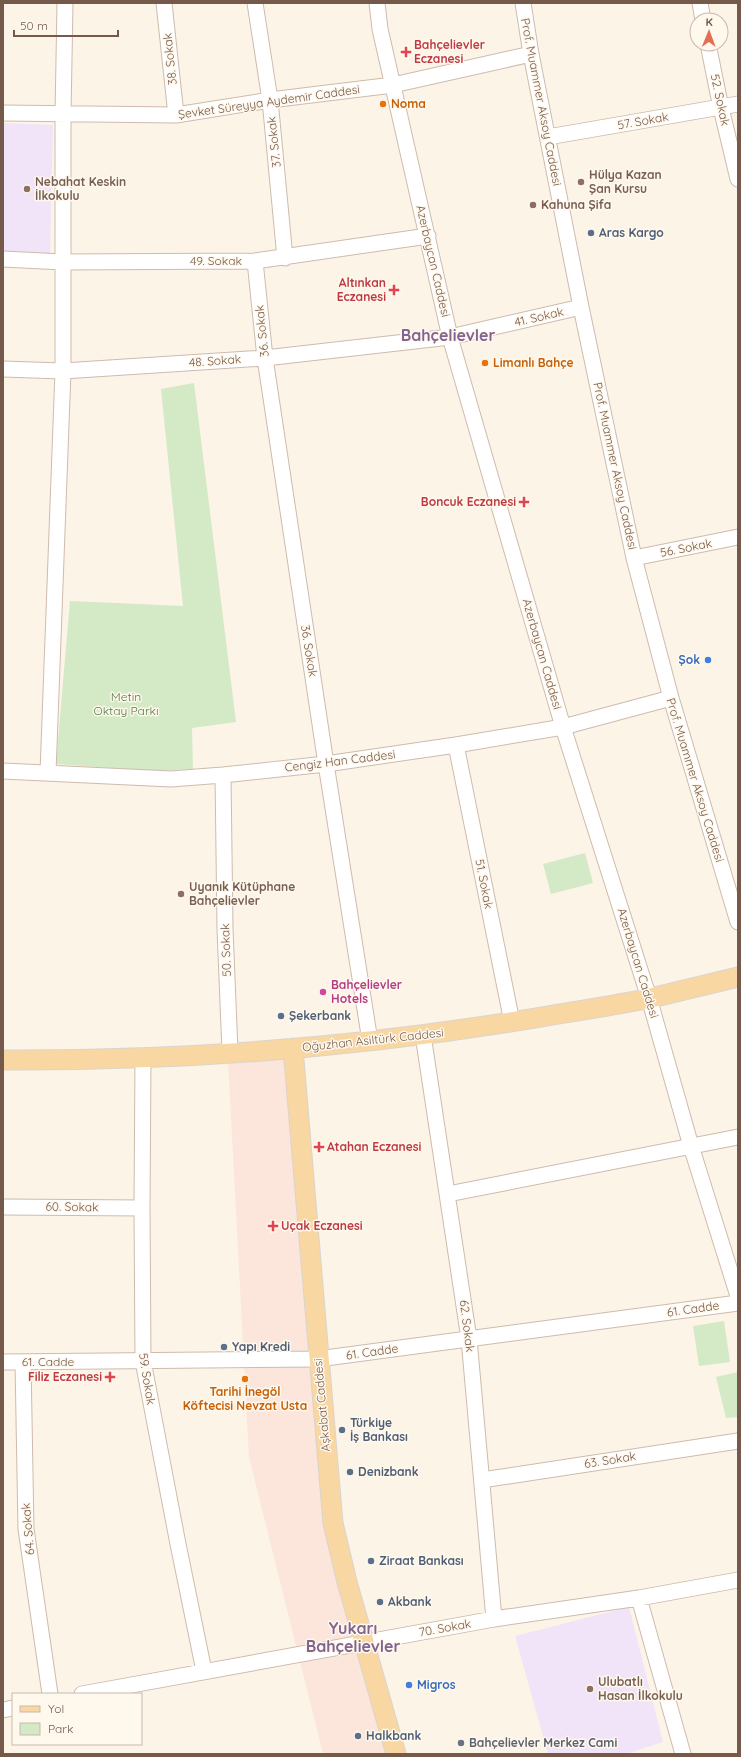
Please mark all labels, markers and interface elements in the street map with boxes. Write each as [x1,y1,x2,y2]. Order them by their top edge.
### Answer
scale bar [14,12,118,38]
north arrow [689,12,729,52]
text: K [705,15,713,29]
street label: Prof. Muammer Aksoy Caddesi [518,17,565,187]
text: 50 m [20,18,48,33]
street label: 38. Sokak [159,32,180,86]
place label: Bahçelievler Eczanesi [414,37,485,66]
marker: Bahçelievler Eczanesi [401,47,411,57]
street label: 52. Sokak [708,73,733,127]
street label: Şevket Süreyya Aydemir Caddesi [177,81,361,122]
place label: Noma [391,96,426,111]
marker: Noma [378,99,388,109]
street label: 57. Sokak [616,109,670,132]
street label: 37. Sokak [263,116,284,168]
place label: Hülya Kazan Şan Kursu [589,167,662,196]
place label: Nebahat Keskin İlkokulu [35,174,126,203]
marker: Hülya Kazan Şan Kursu [576,177,586,187]
marker: Nebahat Keskin İlkokulu [22,184,32,194]
place label: Kahuna Şifa [541,197,611,212]
marker: Kahuna Şifa [528,200,538,210]
street label: Azerbaycan Caddesi [413,203,454,318]
place label: Aras Kargo [599,225,664,240]
marker: Aras Kargo [586,228,596,238]
street label: 49. Sokak [190,253,242,268]
place label: Altınkan Eczanesi [337,275,386,304]
marker: Altınkan Eczanesi [389,285,399,295]
street label: 36. Sokak [251,304,272,358]
street label: 41. Sokak [513,304,565,329]
district label: Bahçelievler [401,325,495,345]
street label: 48. Sokak [188,351,242,370]
place label: Limanlı Bahçe [493,355,574,370]
marker: Limanlı Bahçe [480,358,490,368]
street label: Prof. Muammer Aksoy Caddesi [590,381,641,551]
place label: Boncuk Eczanesi [421,494,516,509]
marker: Boncuk Eczanesi [519,497,529,507]
street label: 56. Sokak [659,535,713,560]
street label: Azerbaycan Caddesi [520,597,565,711]
street label: 36. Sokak [298,624,321,678]
place label: Şok [679,652,700,667]
marker: Şok [703,655,713,665]
park label: Metin Oktay Parkı [93,689,159,718]
street label: Prof. Muammer Aksoy Caddesi [663,696,728,864]
street label: Cengiz Han Caddesi [284,746,396,775]
street label: 51. Sokak [472,858,497,910]
place label: Uyanık Kütüphane Bahçelievler [189,879,295,908]
marker: Uyanık Kütüphane Bahçelievler [176,889,186,899]
street label: Azerbaycan Caddesi [615,906,662,1020]
street label: 50. Sokak [217,923,234,977]
place label: Bahçelievler Hotels [331,977,402,1006]
marker: Bahçelievler Hotels [318,987,328,997]
place label: Şekerbank [289,1008,351,1023]
marker: Şekerbank [276,1011,286,1021]
street label: Oğuzhan Asiltürk Caddesi [302,1025,444,1054]
place label: Atahan Eczanesi [327,1139,422,1154]
marker: Atahan Eczanesi [314,1142,324,1152]
street label: 60. Sokak [45,1199,99,1214]
place label: Uçak Eczanesi [281,1218,363,1233]
marker: Uçak Eczanesi [268,1221,278,1231]
street label: 61. Cadde [666,1297,720,1320]
street label: 62. Sokak [457,1299,478,1353]
place label: Yapı Kredi [232,1339,290,1354]
street label: 61. Cadde [345,1340,399,1363]
marker: Yapı Kredi [219,1342,229,1352]
street label: 59. Sokak [136,1352,159,1406]
street label: 61. Cadde [22,1354,75,1369]
street label: Aşkabat Caddesi [310,1358,333,1452]
place label: Filiz Eczanesi [28,1369,102,1384]
marker: Filiz Eczanesi [105,1372,115,1382]
marker: Tarihi İnegöl Köftecisi Nevzat Usta [240,1374,250,1384]
place label: Tarihi İnegöl Köftecisi Nevzat Usta [183,1384,307,1413]
place label: Türkiye İş Bankası [350,1415,408,1444]
marker: Türkiye İş Bankası [337,1425,347,1435]
street label: 63. Sokak [583,1448,637,1471]
place label: Denizbank [358,1464,419,1479]
marker: Denizbank [345,1467,355,1477]
street label: 64. Sokak [18,1502,37,1556]
place label: Ziraat Bankası [379,1553,464,1568]
marker: Ziraat Bankası [366,1556,376,1566]
place label: Akbank [388,1594,432,1609]
marker: Akbank [375,1597,385,1607]
street label: 70. Sokak [418,1616,472,1639]
district label: Yukarı Bahçelievler [306,1618,400,1656]
place label: Ulubatlı Hasan İlkokulu [598,1674,683,1703]
place label: Migros [417,1677,456,1692]
marker: Migros [404,1680,414,1690]
marker: Ulubatlı Hasan İlkokulu [585,1684,595,1694]
legend [12,1693,142,1745]
text: Yol [48,1701,64,1716]
text: Park [48,1721,73,1736]
place label: Halkbank [366,1728,421,1743]
marker: Halkbank [353,1731,363,1741]
place label: Bahçelievler Merkez Cami [469,1735,617,1750]
marker: Bahçelievler Merkez Cami [456,1738,466,1748]

